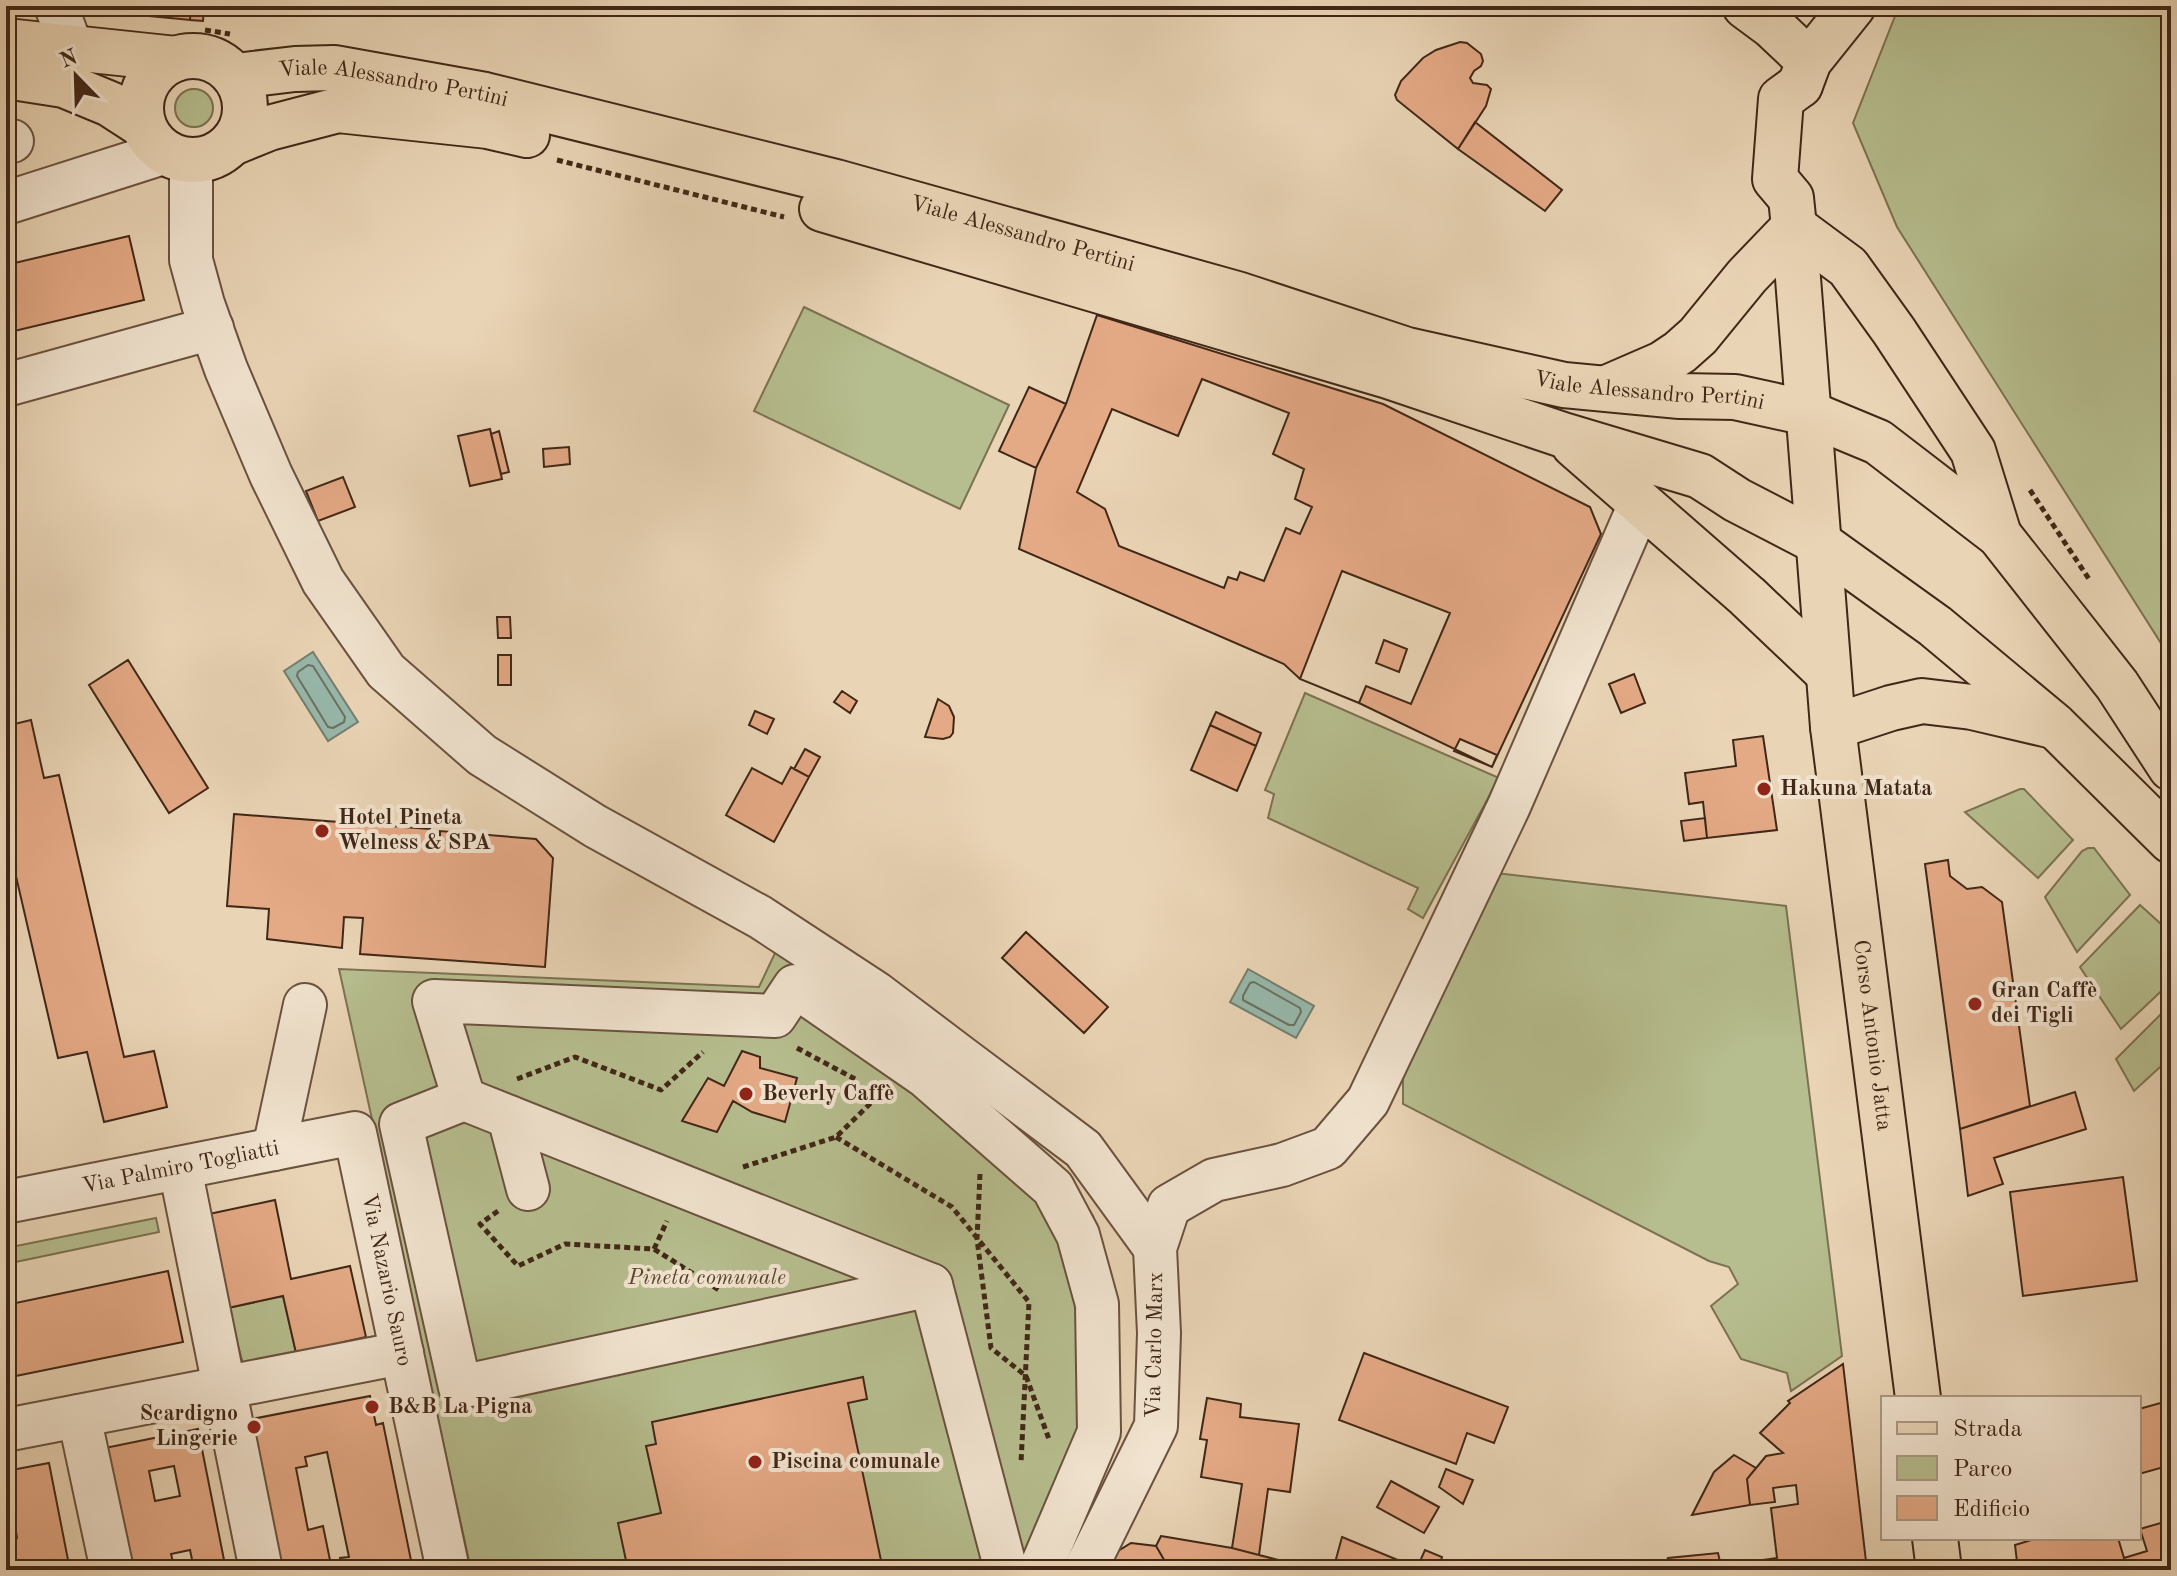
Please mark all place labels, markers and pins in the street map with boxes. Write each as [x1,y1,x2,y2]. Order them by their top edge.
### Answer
place label: Hakuna Matata [1780,778,1932,800]
marker: Hakuna Matata [1755,780,1773,798]
place label: Hotel Pineta Welness & SPA [338,807,491,854]
marker: Hotel Pineta Welness & SPA [313,822,331,840]
place label: Gran Caffè dei Tigli [1991,980,2097,1027]
marker: Gran Caffè dei Tigli [1966,995,1984,1013]
place label: Beverly Caffè [762,1083,894,1105]
marker: Beverly Caffè [737,1085,755,1103]
place label: B&B La Pigna [388,1396,532,1418]
marker: B&B La Pigna [363,1398,381,1416]
place label: Scardigno Lingerie [139,1403,238,1450]
marker: Scardigno Lingerie [245,1418,263,1436]
place label: Piscina comunale [771,1451,940,1473]
marker: Piscina comunale [746,1453,764,1471]

